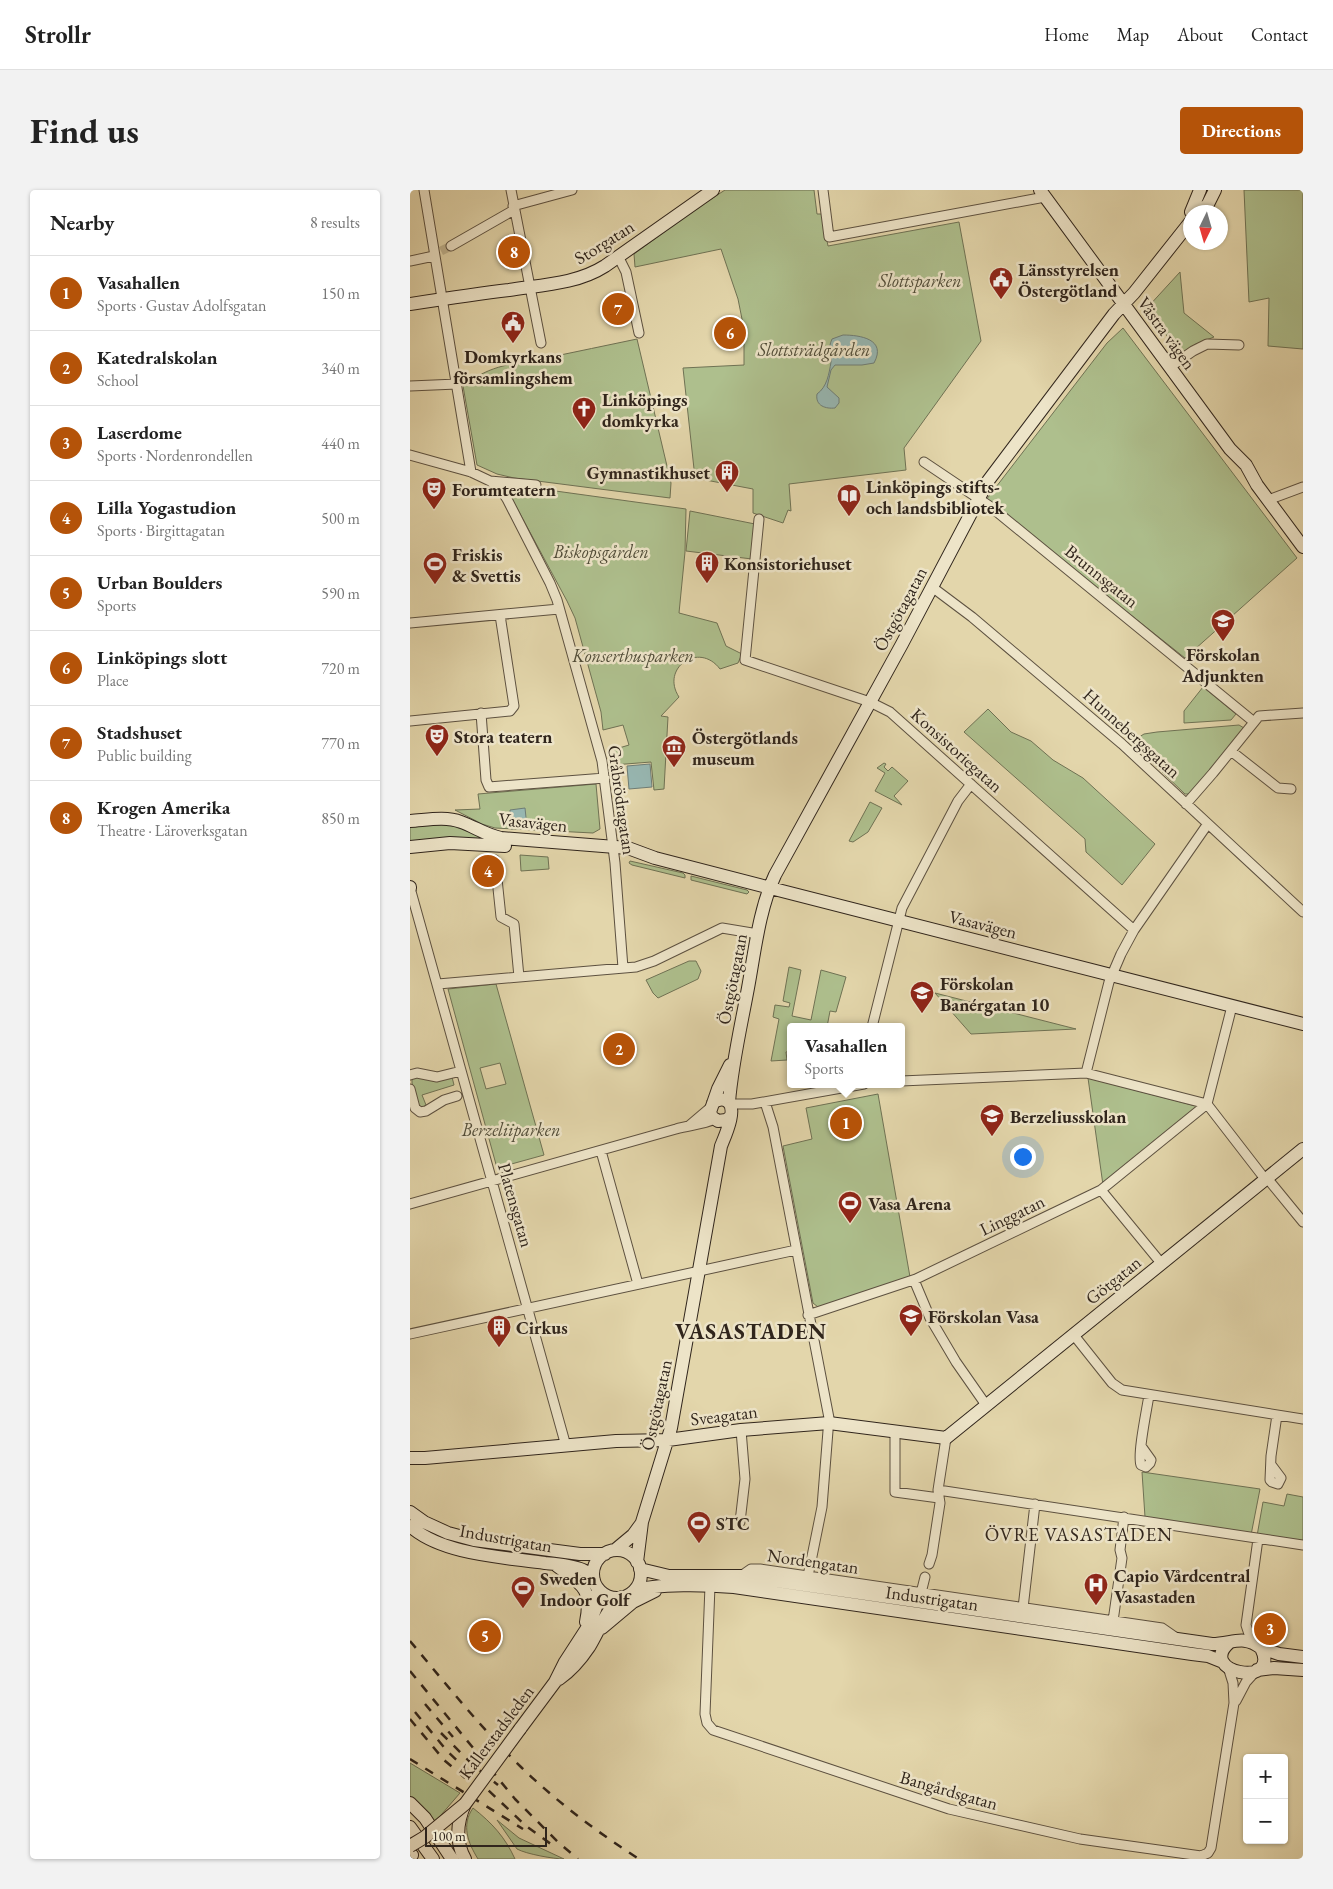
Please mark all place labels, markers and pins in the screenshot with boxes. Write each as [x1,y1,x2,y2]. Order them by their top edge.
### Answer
pin: 8 [498,233,530,271]
place label: Länsstyrelsen Östergötland [1018,258,1119,302]
public building icon: Länsstyrelsen Östergötland [988,266,1014,300]
pin: 7 [602,290,634,328]
public building icon: Domkyrkans församlingshem [500,310,526,344]
pin: 6 [714,314,746,352]
place label: Domkyrkans församlingshem [453,345,573,389]
place label: Linköpings domkyrka [602,388,687,432]
church icon: Linköpings domkyrka [571,396,597,430]
building icon: Gymnastikhuset [714,459,740,493]
place label: Gymnastikhuset [587,461,710,484]
place label: Linköpings stifts- och landsbibliotek [866,475,1005,519]
theatre icon: Forumteatern [421,476,447,510]
place label: Forumteatern [452,478,556,501]
library icon: Linköpings stifts- och landsbibliotek [836,483,862,517]
place label: Friskis & Svettis [452,543,521,587]
building icon: Konsistoriehuset [694,550,720,584]
sports icon: Friskis & Svettis [422,551,448,585]
place label: Konsistoriehuset [724,552,852,575]
school or university icon: Förskolan Adjunkten [1210,608,1236,642]
place label: Förskolan Adjunkten [1181,643,1264,687]
theatre icon: Stora teatern [424,723,450,757]
place label: Stora teatern [454,725,552,748]
place label: Östergötlands museum [692,726,798,770]
museum icon: Östergötlands museum [661,734,687,768]
pin: 4 [472,852,504,890]
place label: Förskolan Banérgatan 10 [940,972,1050,1016]
school or university icon: Förskolan Banérgatan 10 [909,980,935,1014]
pin: 2 [603,1030,635,1068]
school or university icon: Berzeliusskolan [979,1103,1005,1137]
pin: 1 [830,1104,862,1142]
place label: Berzeliusskolan [1010,1105,1126,1128]
sports icon: Vasa Arena [837,1190,863,1224]
place label: Vasa Arena [868,1192,951,1215]
school or university icon: Förskolan Vasa [898,1303,924,1337]
place label: Förskolan Vasa [928,1305,1039,1328]
building icon: Cirkus [486,1314,512,1348]
place label: Cirkus [516,1316,568,1339]
sports icon: STC [686,1510,712,1544]
place label: STC [716,1512,750,1535]
place label: Capio Vårdcentral Vasastaden [1114,1564,1250,1608]
place label: Sweden Indoor Golf [540,1567,632,1611]
hospital icon: Capio Vårdcentral Vasastaden [1083,1572,1109,1606]
sports icon: Sweden Indoor Golf [510,1575,536,1609]
pin: 3 [1254,1610,1286,1648]
pin: 5 [469,1617,501,1655]

